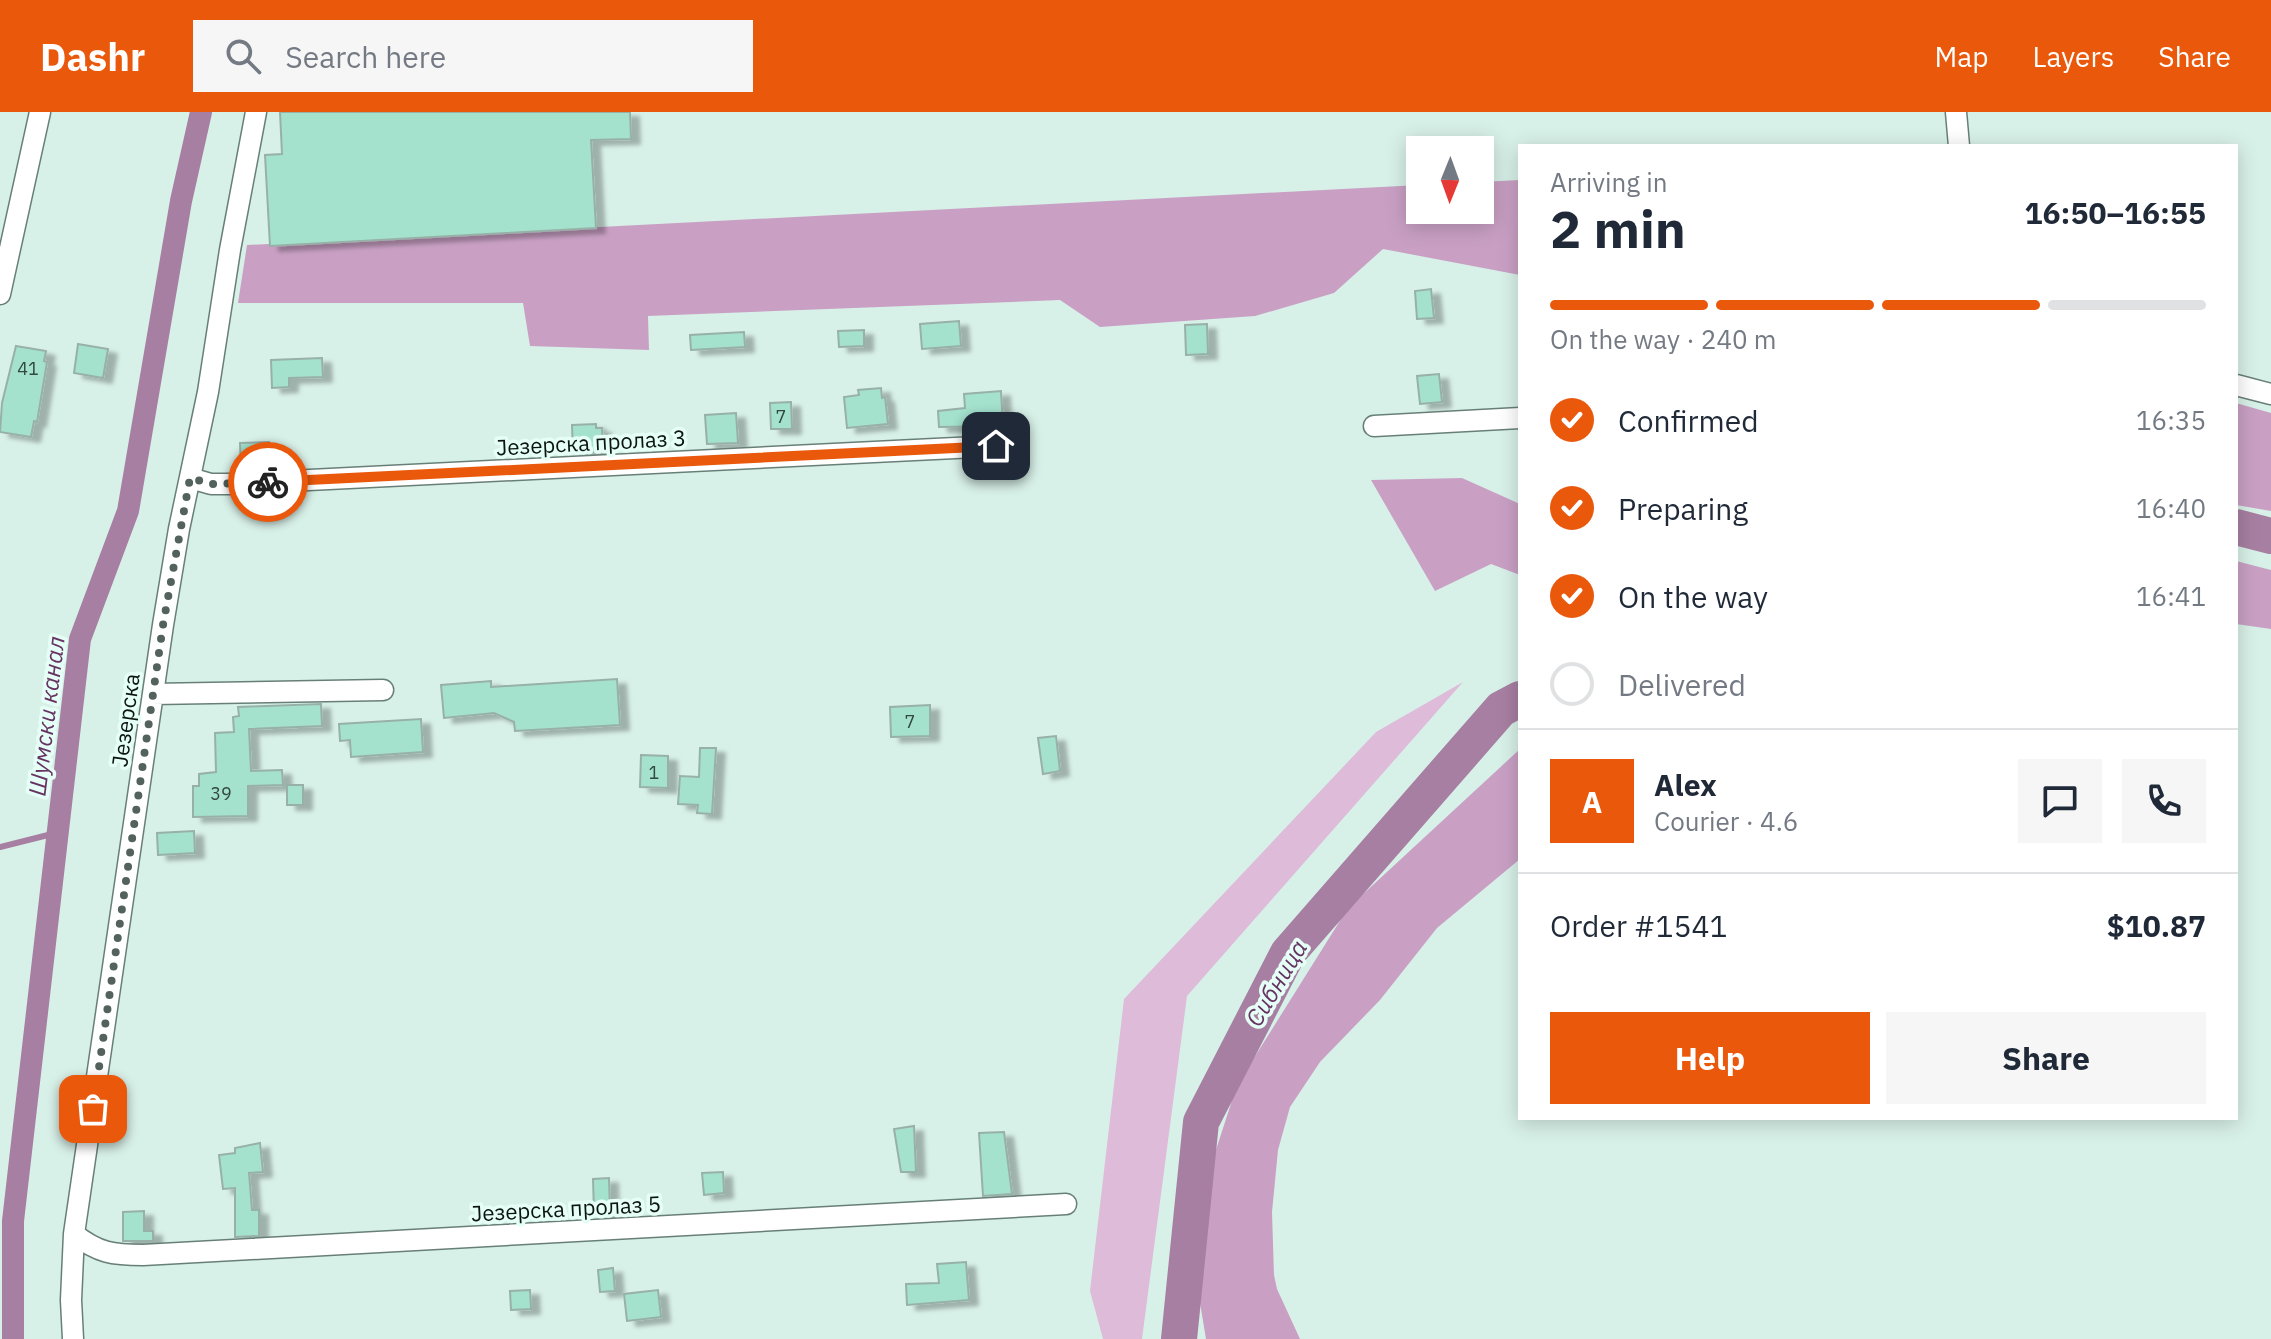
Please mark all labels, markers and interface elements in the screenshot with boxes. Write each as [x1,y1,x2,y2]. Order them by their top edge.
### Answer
search box [193,20,753,92]
text: Dashr [40,32,145,81]
icon: search [221,34,265,78]
text: Search here [285,37,446,76]
text: Map [1934,38,1988,75]
text: Layers [2032,38,2114,75]
text: Share [2158,38,2231,75]
north arrow [1406,136,1494,224]
map controls [1406,136,1494,224]
text: Arriving in [1550,165,1667,199]
text: 16:50–16:55 [2025,193,2206,232]
text: 2 min [1550,195,1686,262]
text: On the way · 240 m [1550,322,1776,356]
house number: 41 [17,357,39,380]
icon: check [1550,398,1594,442]
text: Confirmed [1618,401,1759,440]
text: 16:35 [2136,403,2206,437]
house number: 7 [776,405,786,428]
pin [962,412,1030,480]
street label: Језерска пролаз 3 [495,423,687,461]
icon: home [974,424,1018,468]
courier [228,442,308,522]
icon: bike [246,460,290,504]
icon: check [1550,486,1594,530]
text: Preparing [1618,489,1748,528]
text: 16:40 [2136,491,2206,525]
icon: check [1550,574,1594,618]
text: On the way [1618,577,1768,616]
text: 16:41 [2136,579,2206,613]
water label: Шумски канал [20,634,72,798]
text: Delivered [1618,665,1746,704]
street label: Језерска [104,671,146,768]
house number: 7 [905,710,915,733]
button: chat [2018,759,2102,843]
button: phone [2122,759,2206,843]
house number: 1 [649,761,659,784]
text: Alex [1654,765,1717,804]
house number: 39 [210,782,232,805]
text: A [1582,782,1602,821]
text: Courier · 4.6 [1654,804,1798,838]
text: Order #1541 [1550,906,1727,945]
text: $10.87 [2107,906,2206,945]
water label: Сибница [1238,934,1314,1032]
button: Help [1550,1012,1870,1104]
button: Share [1886,1012,2206,1104]
pin [59,1075,127,1143]
icon: bag [71,1087,115,1131]
street label: Језерска пролаз 5 [470,1189,662,1227]

